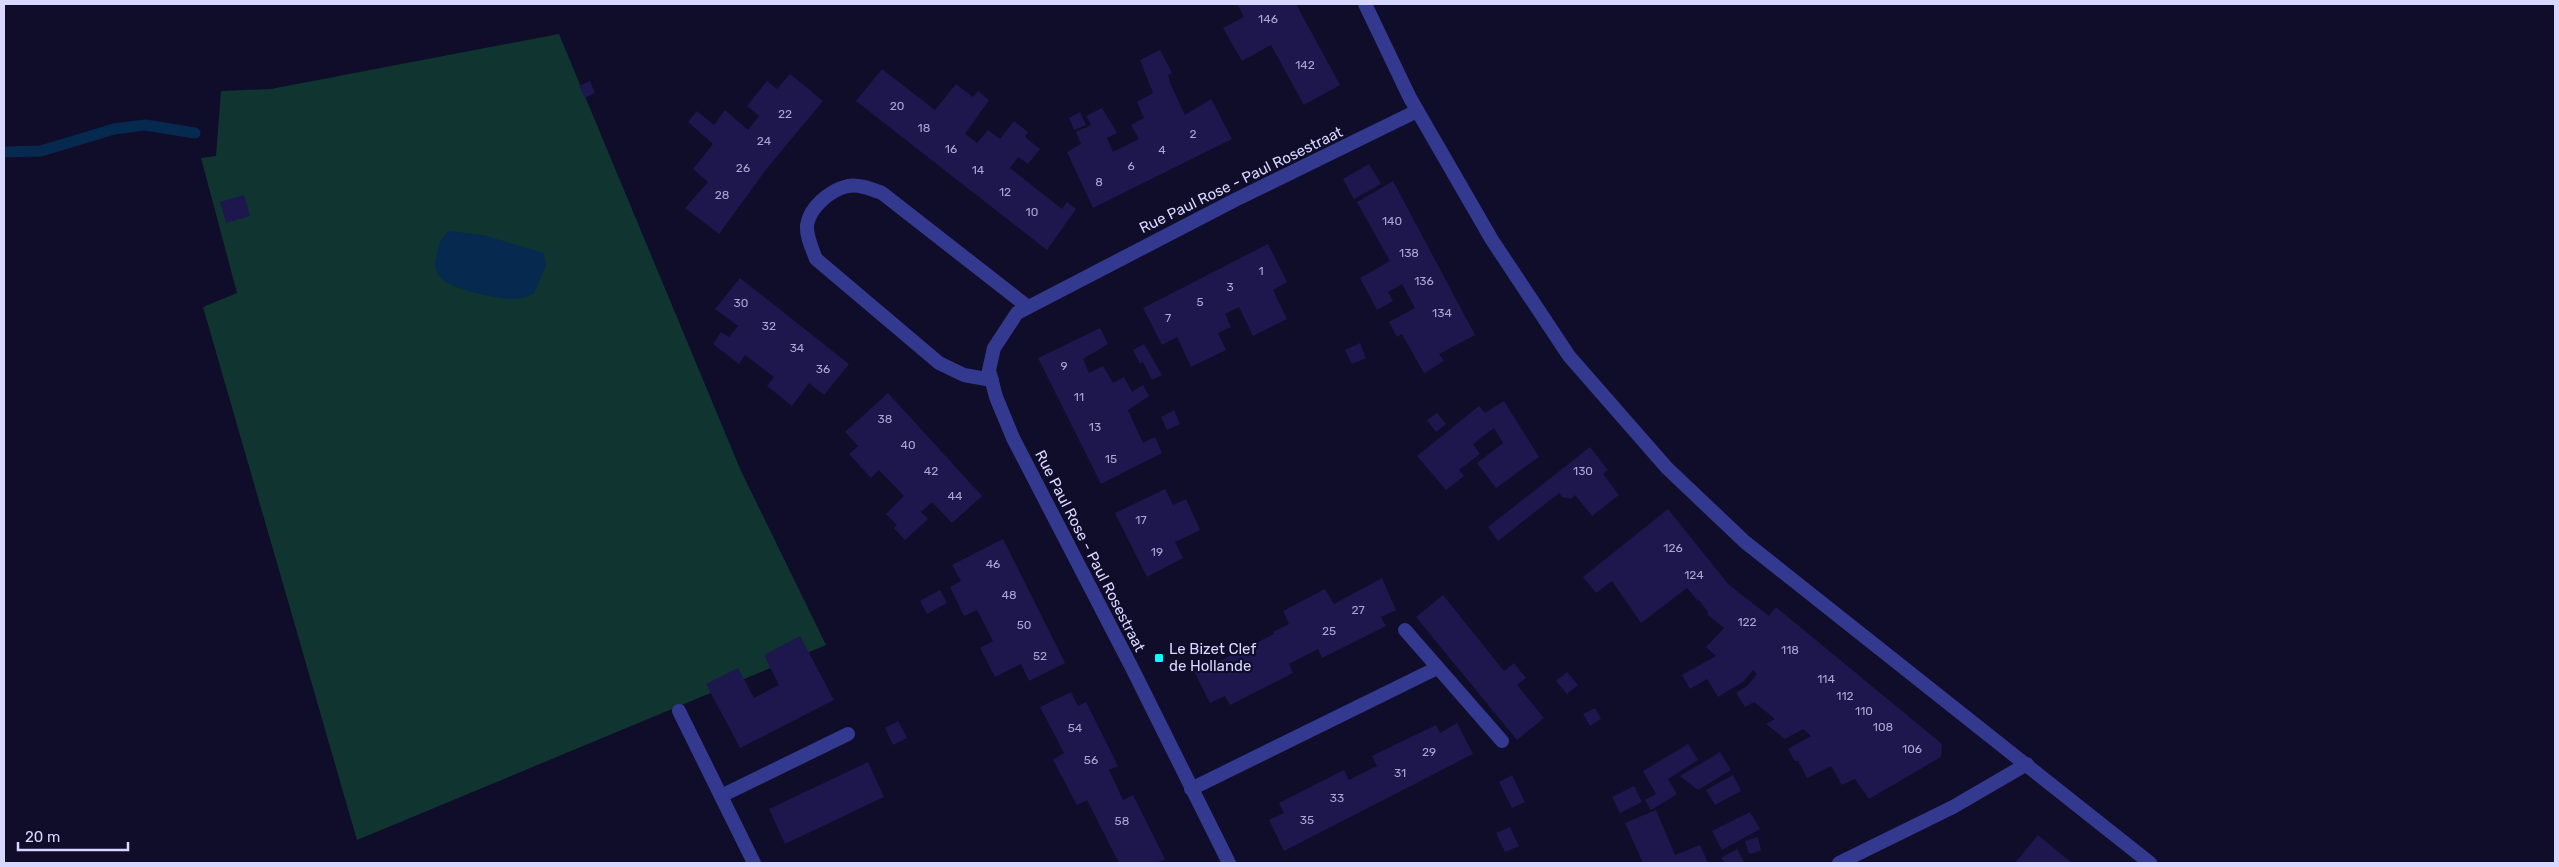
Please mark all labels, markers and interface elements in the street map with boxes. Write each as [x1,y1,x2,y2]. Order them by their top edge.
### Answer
house number: 146 [1258,12,1278,26]
house number: 142 [1295,58,1315,72]
house number: 20 [890,99,904,113]
house number: 22 [778,107,792,121]
house number: 18 [918,121,930,135]
street label: Rue Paul Rose - Paul Rosestraat [1136,123,1346,237]
house number: 2 [1189,127,1197,141]
house number: 24 [757,134,772,148]
house number: 16 [945,142,957,156]
house number: 4 [1158,143,1166,157]
house number: 6 [1127,159,1135,173]
house number: 26 [736,161,750,175]
house number: 14 [972,163,985,177]
house number: 8 [1095,175,1103,189]
house number: 12 [999,185,1011,199]
house number: 28 [715,188,729,202]
house number: 10 [1026,205,1038,219]
house number: 140 [1382,214,1402,228]
house number: 138 [1399,246,1419,260]
house number: 1 [1258,264,1264,278]
house number: 136 [1414,274,1434,288]
house number: 3 [1226,280,1234,294]
house number: 5 [1196,295,1204,309]
house number: 30 [734,296,748,310]
house number: 134 [1432,306,1452,320]
house number: 7 [1165,311,1171,325]
house number: 32 [762,319,776,333]
house number: 34 [790,341,805,355]
house number: 9 [1060,359,1068,373]
house number: 36 [816,362,830,376]
house number: 11 [1074,390,1084,404]
house number: 38 [878,412,892,426]
house number: 13 [1089,420,1101,434]
house number: 40 [900,438,916,452]
street label: Rue Paul Rose - Paul Rosestraat [1031,447,1149,655]
house number: 15 [1105,452,1117,466]
house number: 42 [924,464,938,478]
house number: 130 [1573,464,1593,478]
house number: 44 [948,489,963,503]
house number: 17 [1135,513,1147,527]
house number: 126 [1663,541,1683,555]
house number: 19 [1151,545,1163,559]
house number: 46 [986,557,1000,571]
house number: 124 [1684,568,1704,582]
house number: 48 [1001,588,1017,602]
house number: 27 [1351,603,1365,617]
house number: 122 [1737,615,1757,629]
house number: 50 [1017,618,1031,632]
house number: 25 [1322,624,1336,638]
place label: Le Bizet Clef de Hollande [1169,640,1256,675]
house number: 118 [1781,643,1799,657]
house number: 52 [1033,649,1047,663]
marker: Le Bizet Clef de Hollande [1153,652,1165,664]
house number: 114 [1817,672,1835,686]
house number: 112 [1836,689,1854,703]
house number: 110 [1855,704,1873,718]
house number: 108 [1873,720,1893,734]
house number: 54 [1068,721,1083,735]
house number: 106 [1902,742,1922,756]
house number: 29 [1422,745,1436,759]
house number: 56 [1084,753,1098,767]
house number: 31 [1394,766,1406,780]
house number: 33 [1330,791,1344,805]
house number: 35 [1300,813,1314,827]
house number: 58 [1115,814,1129,828]
scale bar [18,820,128,852]
text: 20 m [25,828,60,846]

